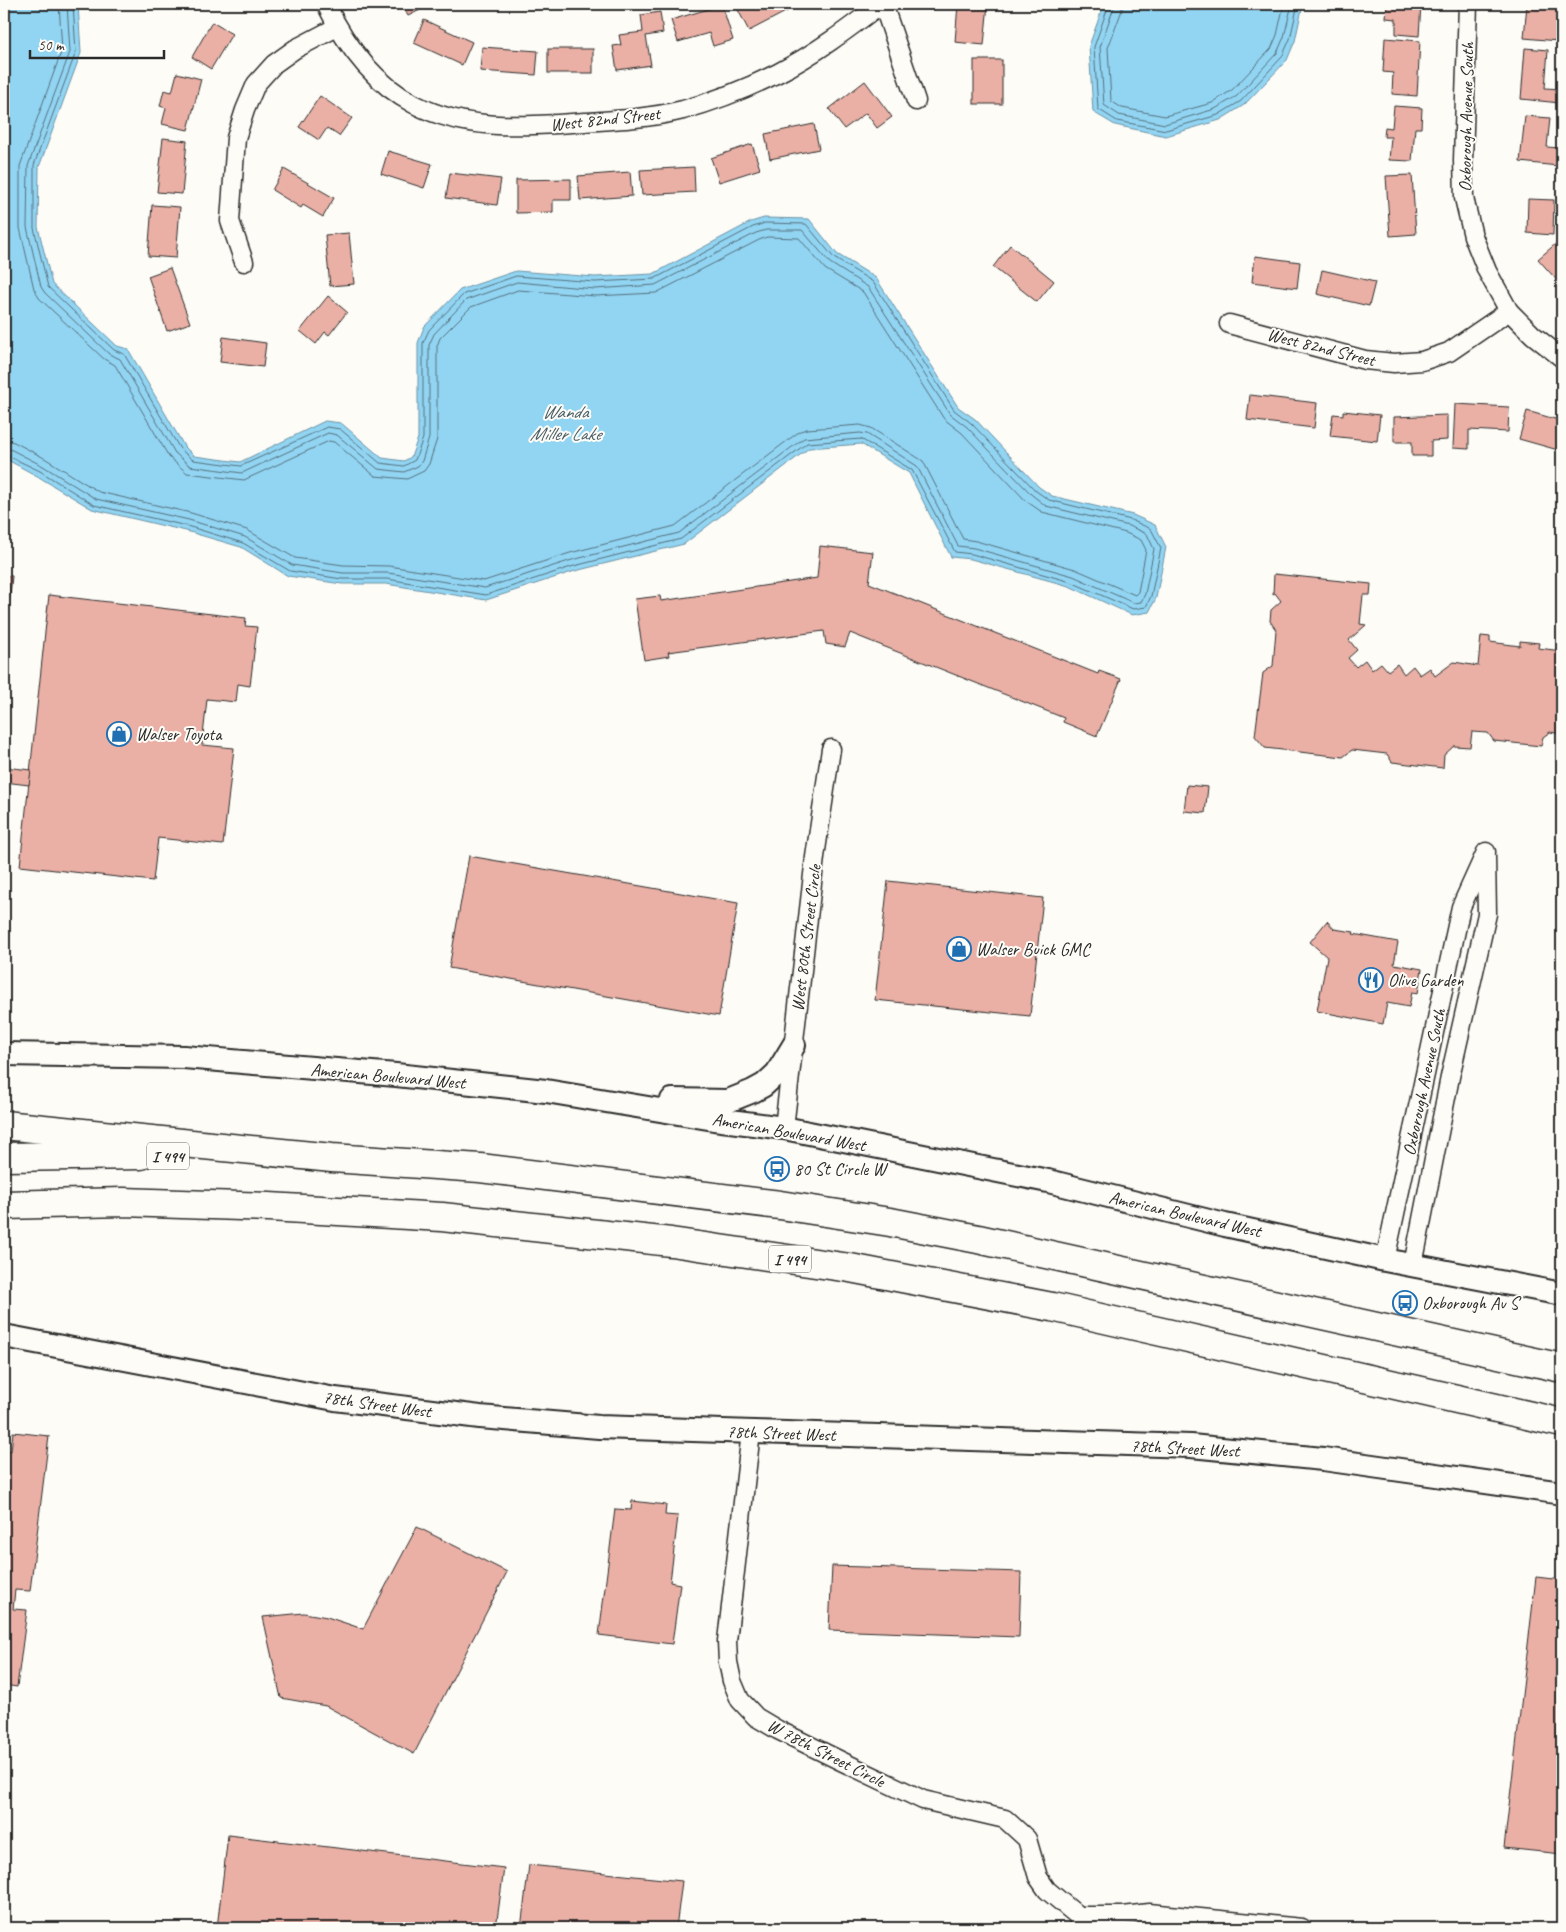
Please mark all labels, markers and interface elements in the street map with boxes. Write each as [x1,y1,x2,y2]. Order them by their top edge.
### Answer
scale bar [30,28,164,60]
text: 50 m [38,36,65,55]
street label: Oxborough Avenue South [1454,41,1478,192]
street label: West 82nd Street [549,102,663,136]
street label: West 82nd Street [1265,323,1379,371]
water label: Wanda Miller Lake [530,400,603,446]
shop icon: Walser Toyota [106,721,132,747]
place label: Walser Toyota [136,723,223,745]
street label: West 80th Street Circle [786,863,826,1012]
shop icon: Walser Buick GMC [946,936,972,962]
place label: Walser Buick GMC [976,938,1092,960]
restaurant icon: Olive Garden [1358,967,1384,993]
place label: Olive Garden [1388,969,1464,991]
street label: Oxborough Avenue South [1398,1006,1450,1158]
street label: American Boulevard West [310,1058,468,1094]
street label: American Boulevard West [711,1108,869,1157]
road number: I 494 [147,1142,189,1170]
bus stop icon: 80 St Circle W [764,1156,790,1182]
place label: 80 St Circle W [794,1158,888,1180]
street label: American Boulevard West [1107,1186,1265,1243]
road number: I 494 [769,1246,811,1272]
bus stop icon: Oxborough Av S [1392,1290,1418,1316]
place label: Oxborough Av S [1422,1292,1522,1314]
street label: 78th Street West [322,1386,434,1423]
street label: 78th Street West [726,1420,838,1446]
street label: 78th Street West [1130,1434,1242,1462]
street label: W 78th Street Circle [764,1714,889,1793]

